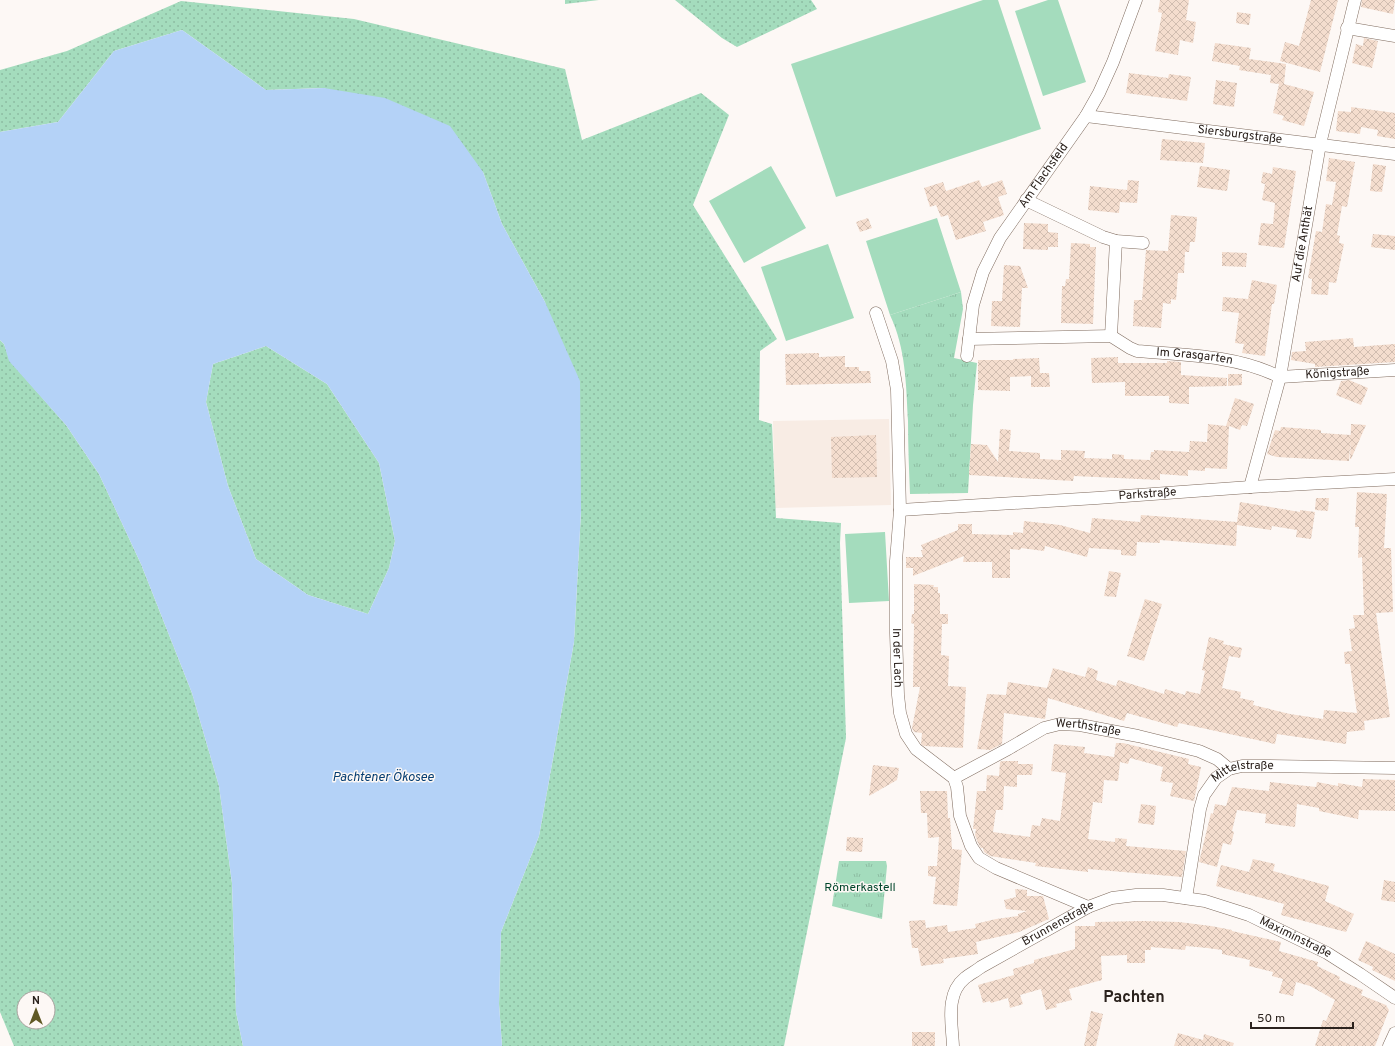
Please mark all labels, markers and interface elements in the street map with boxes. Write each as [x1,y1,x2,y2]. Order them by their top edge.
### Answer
street label: Siersburgstraße [1197,122,1283,148]
street label: Am Flachsfeld [1015,140,1072,211]
street label: Auf die Anthät [1288,205,1317,283]
street label: Im Grasgarten [1156,344,1234,369]
street label: Königstraße [1305,364,1370,383]
street label: Parkstraße [1118,484,1177,504]
street label: In der Lach [888,628,906,688]
street label: Werthstraße [1055,716,1122,741]
street label: Mittelstraße [1208,758,1274,787]
water label: Pachtener Ökosee [332,768,434,786]
park label: Römerkastell [824,880,896,896]
street label: Brunnenstraße [1019,897,1096,950]
street label: Maximinstraße [1256,913,1335,962]
district label: Pachten [1103,988,1165,1008]
north arrow [16,990,56,1030]
text: N [32,994,40,1008]
scale bar [1251,1004,1353,1030]
text: 50 m [1257,1011,1285,1027]

